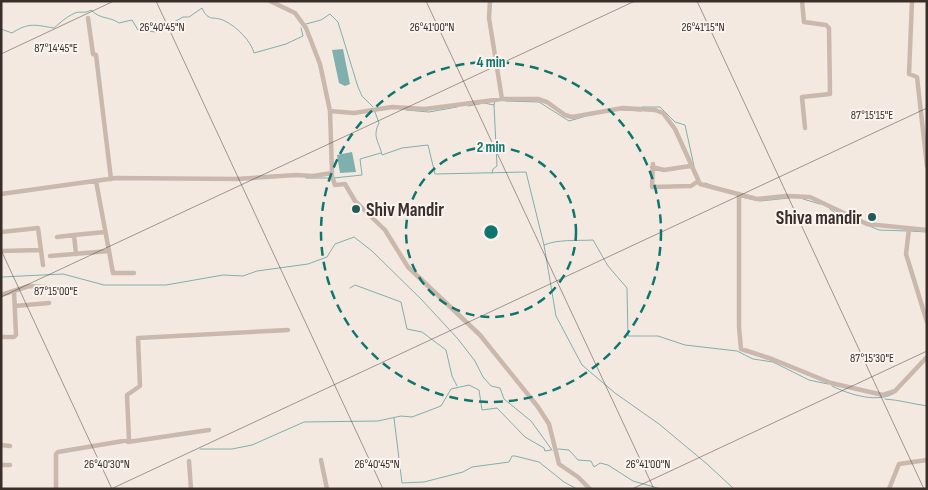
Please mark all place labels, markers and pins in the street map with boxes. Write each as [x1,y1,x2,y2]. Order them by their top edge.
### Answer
place label: Shiv Mandir [366,199,444,222]
marker: Shiv Mandir [350,203,362,215]
place label: Shiva mandir [776,207,862,230]
marker: Shiva mandir [866,211,878,223]
centre of rings [482,223,500,241]

